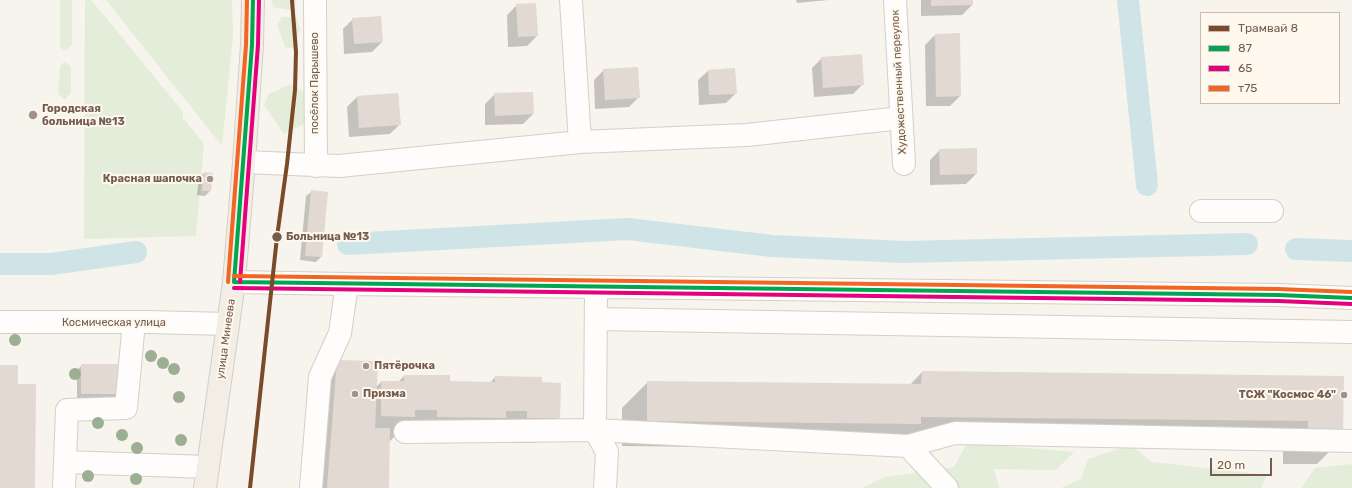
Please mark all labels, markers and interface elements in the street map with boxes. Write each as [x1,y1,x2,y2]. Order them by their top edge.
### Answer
street label: Художественный переулок [889,9,909,155]
legend [1200,12,1340,104]
text: Трамвай 8 [1238,21,1298,35]
street label: посёлок Парышево [308,32,322,134]
text: 87 [1238,41,1252,55]
text: 65 [1238,61,1252,75]
text: т75 [1238,81,1257,95]
place label: Городская больница №13 [42,102,125,128]
marker: Городская больница №13 [27,109,39,121]
place label: Красная шапочка [103,172,202,186]
marker: Красная шапочка [205,174,215,184]
marker: Больница №13 [270,230,284,244]
place label: Больница №13 [286,230,369,244]
street label: улица Минеева [214,298,238,380]
street label: Космическая улица [62,316,166,330]
place label: Пятёрочка [374,359,435,373]
marker: Пятёрочка [361,361,371,371]
place label: Призма [363,387,406,401]
place label: ТСЖ "Космос 46" [1239,388,1336,402]
marker: Призма [350,389,360,399]
marker: ТСЖ "Космос 46" [1339,390,1349,400]
scale bar [1212,450,1274,476]
text: 20 m [1217,458,1245,472]

